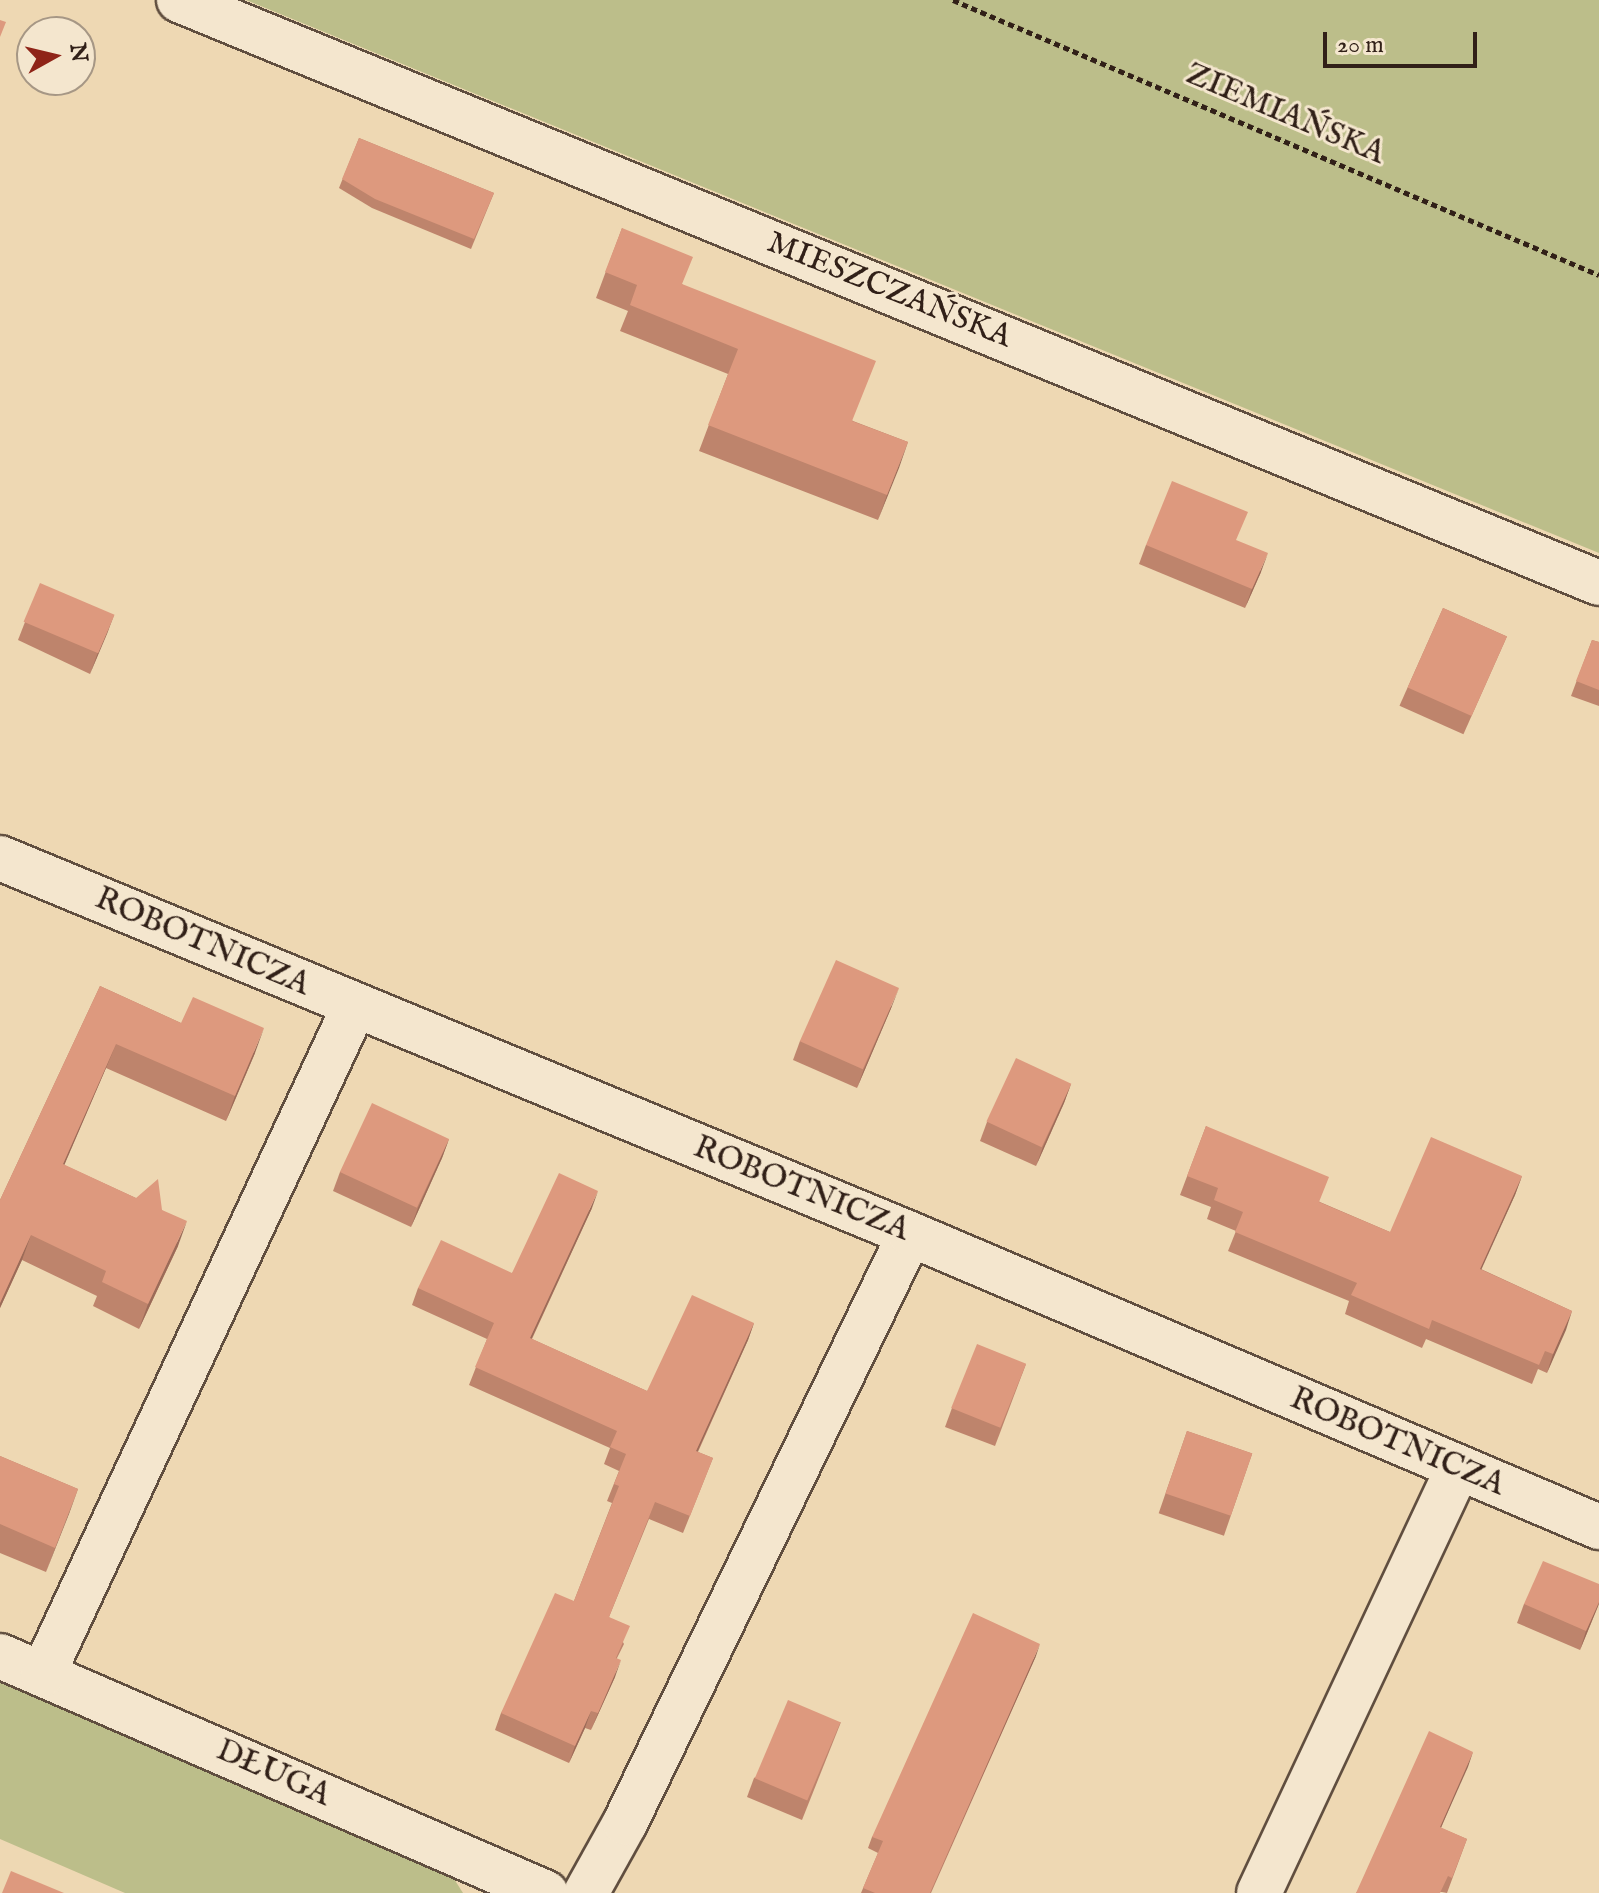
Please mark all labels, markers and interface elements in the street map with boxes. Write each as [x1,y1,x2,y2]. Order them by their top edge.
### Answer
north arrow [16,16,96,96]
scale bar [1327,16,1481,66]
text: 20 m [1337,30,1384,61]
text: N [63,42,93,64]
street label: ZIEMIAŃSKA [1180,56,1390,174]
street label: MIESZCZAŃSKA [761,224,1017,358]
street label: ROBOTNICZA [89,881,315,1005]
street label: ROBOTNICZA [688,1129,914,1251]
street label: ROBOTNICZA [1284,1381,1510,1505]
street label: DŁUGA [210,1732,336,1816]

